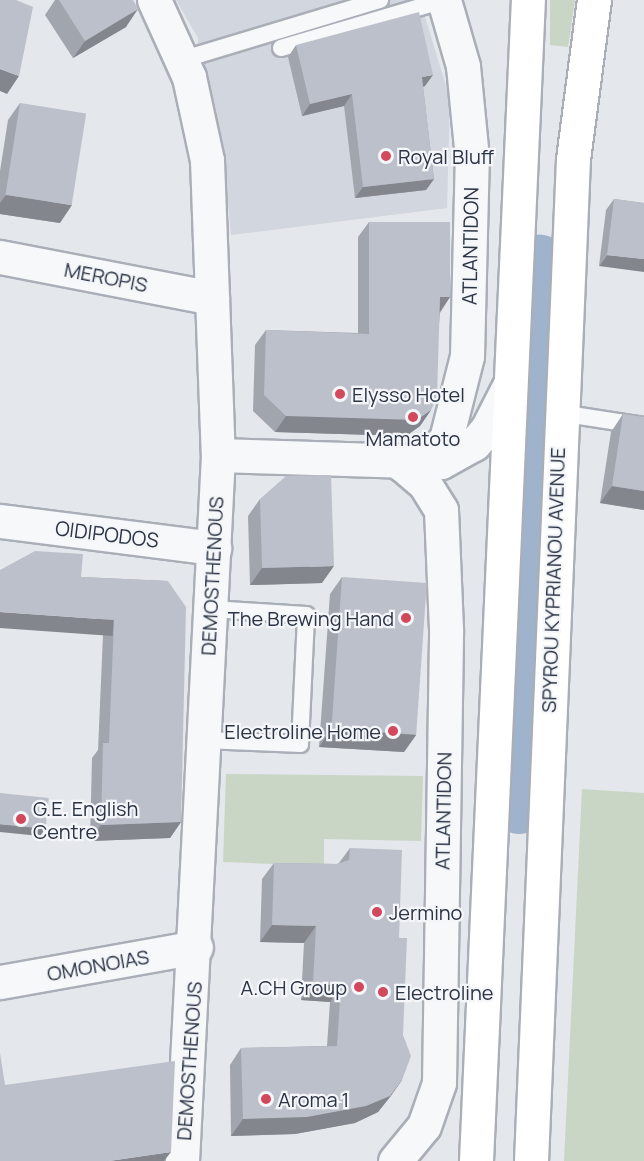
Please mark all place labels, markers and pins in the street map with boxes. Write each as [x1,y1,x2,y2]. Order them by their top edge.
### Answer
place label: Royal Bluff [398,144,494,168]
marker: Royal Bluff [379,149,393,163]
place label: Elysso Hotel [352,382,465,406]
marker: Elysso Hotel [333,387,347,401]
marker: Mamatoto [406,410,420,424]
place label: Mamatoto [366,426,460,450]
place label: The Brewing Hand [228,606,394,630]
marker: The Brewing Hand [399,611,413,625]
place label: Electroline Home [224,719,381,743]
marker: Electroline Home [386,724,400,738]
place label: G.E. English Centre [33,796,138,843]
marker: G.E. English Centre [14,812,28,826]
place label: Jermino [389,900,462,924]
marker: Jermino [370,905,384,919]
place label: A.CH Group [241,975,347,999]
marker: A.CH Group [352,980,366,994]
place label: Electroline [395,980,494,1004]
marker: Electroline [376,985,390,999]
place label: Aroma 1 [278,1087,349,1111]
marker: Aroma 1 [259,1092,273,1106]

